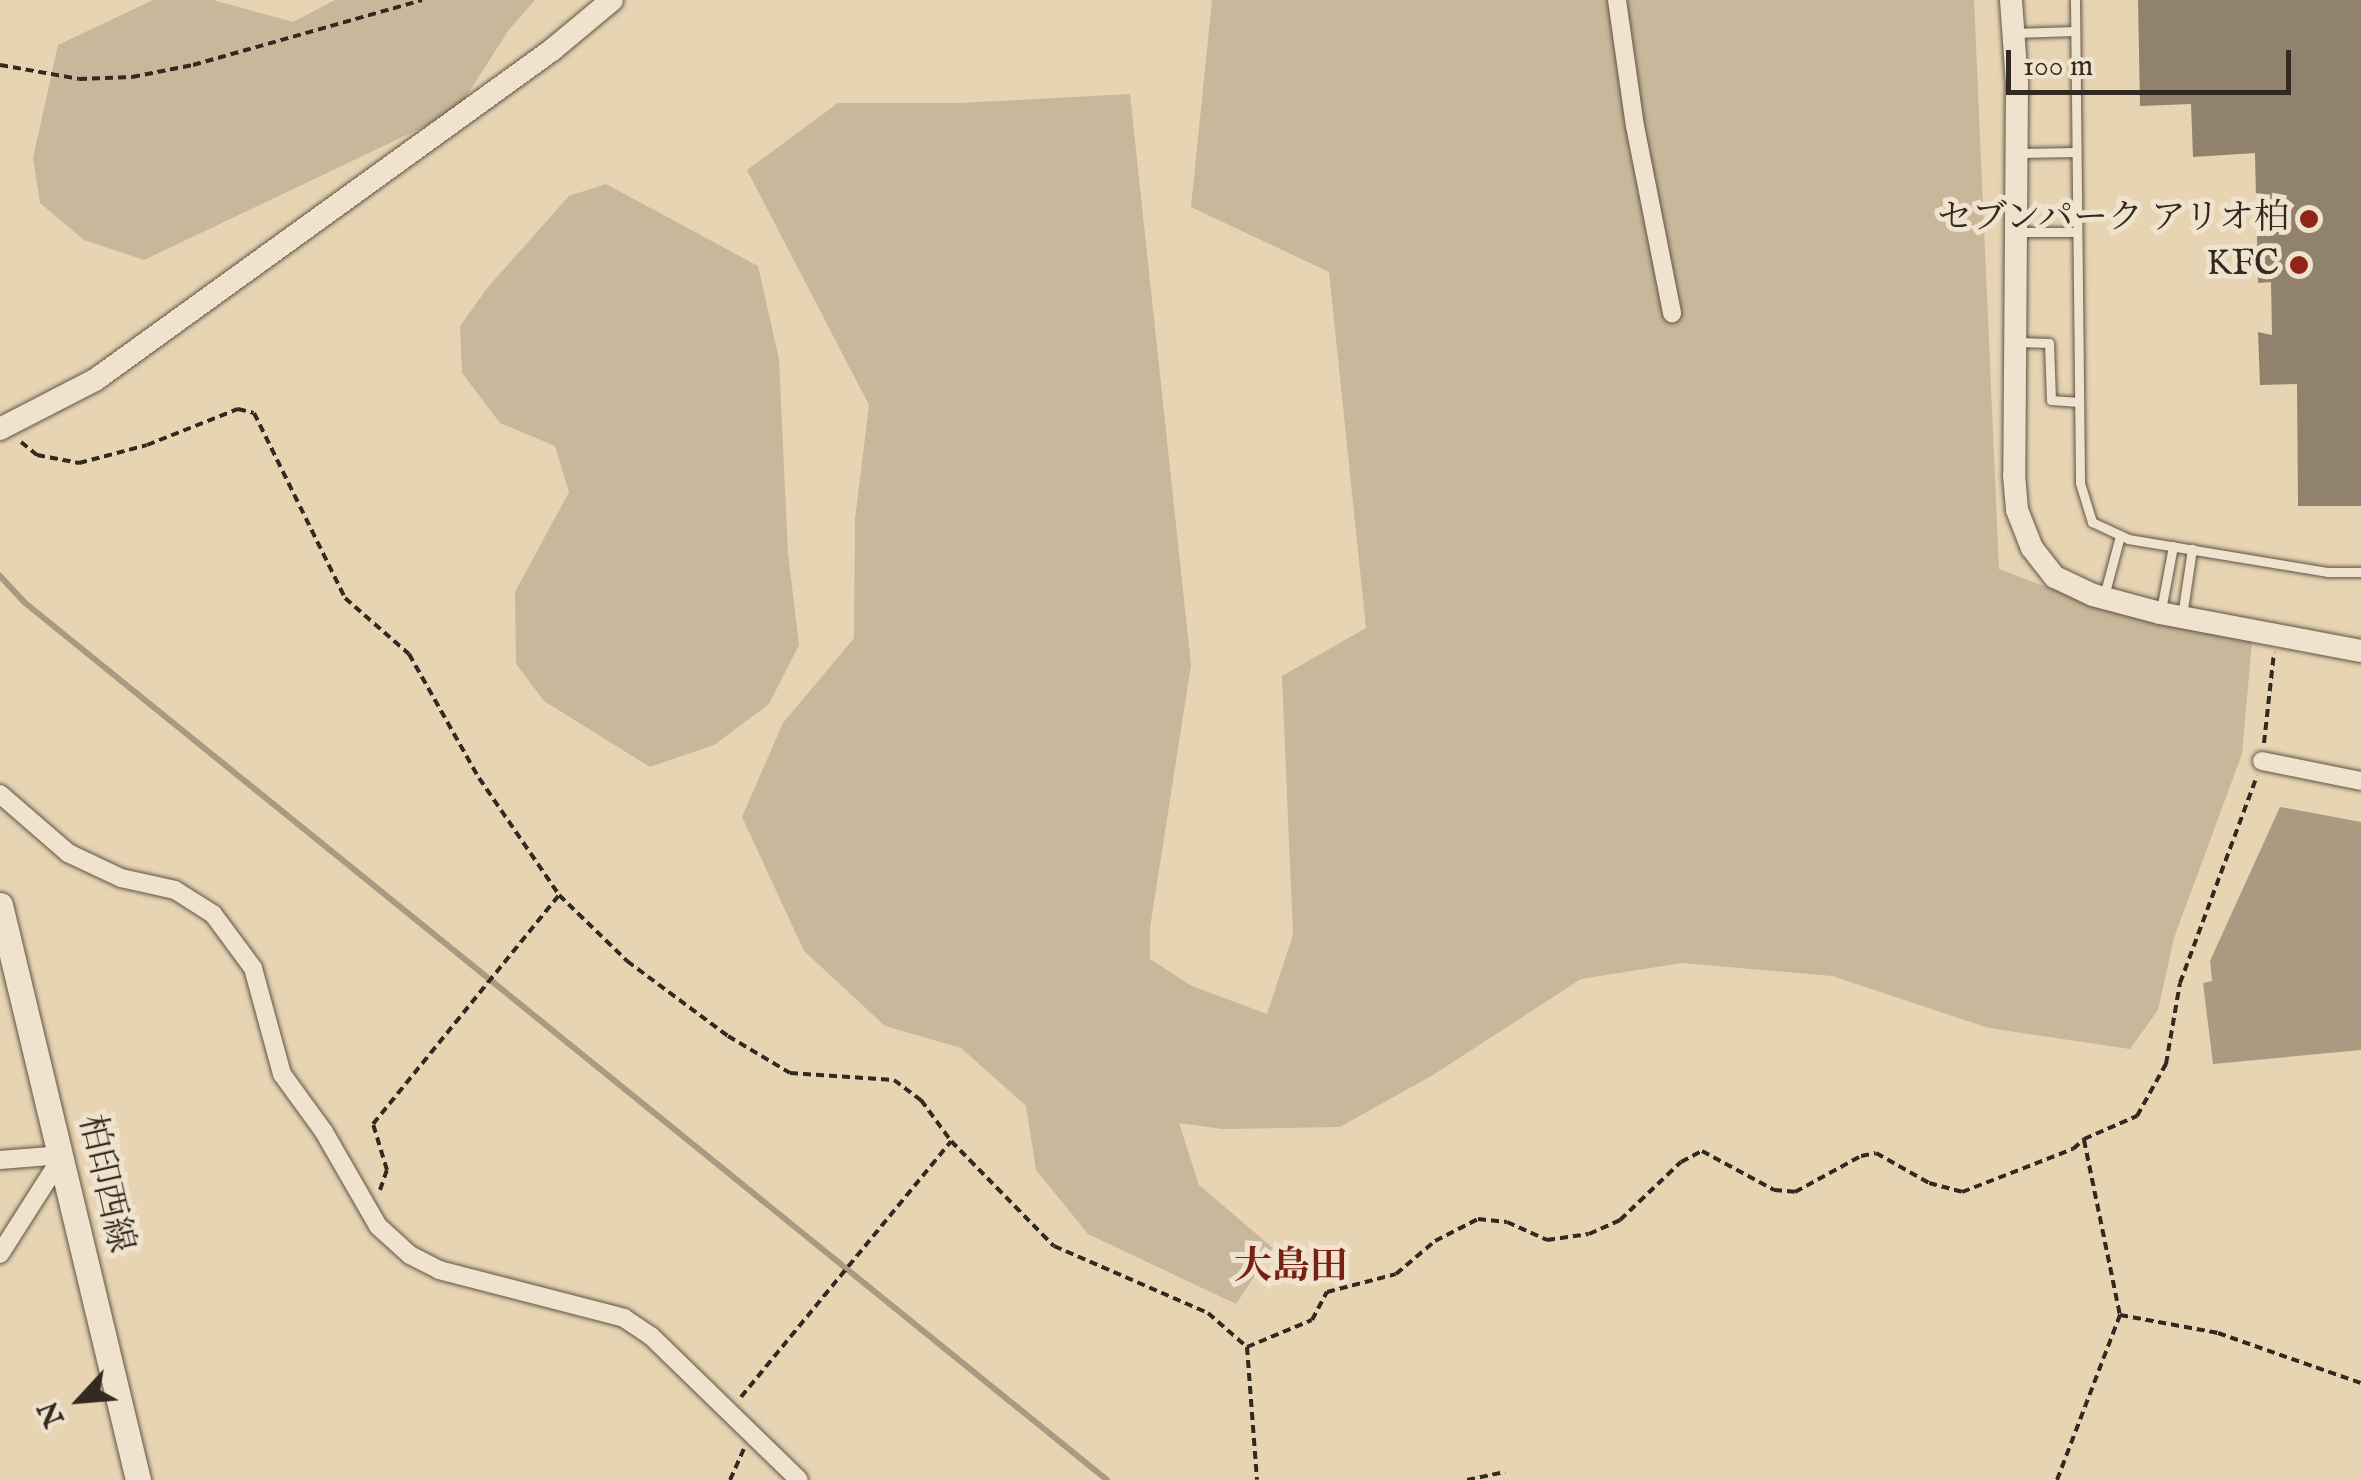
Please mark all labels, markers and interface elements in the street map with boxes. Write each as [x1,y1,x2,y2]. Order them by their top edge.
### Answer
scale bar [2011,30,2296,92]
text: 100 m [2023,48,2093,86]
place label: セブンパーク アリオ柏 [1931,198,2289,240]
marker: セブンパーク アリオ柏 [2298,208,2320,230]
place label: KFC [2206,244,2279,286]
marker: KFC [2288,254,2310,276]
street label: 柏印西線 [69,1111,141,1257]
district label: 大島田 [1234,1246,1348,1292]
north arrow [30,1350,130,1450]
text: N [32,1395,74,1432]

